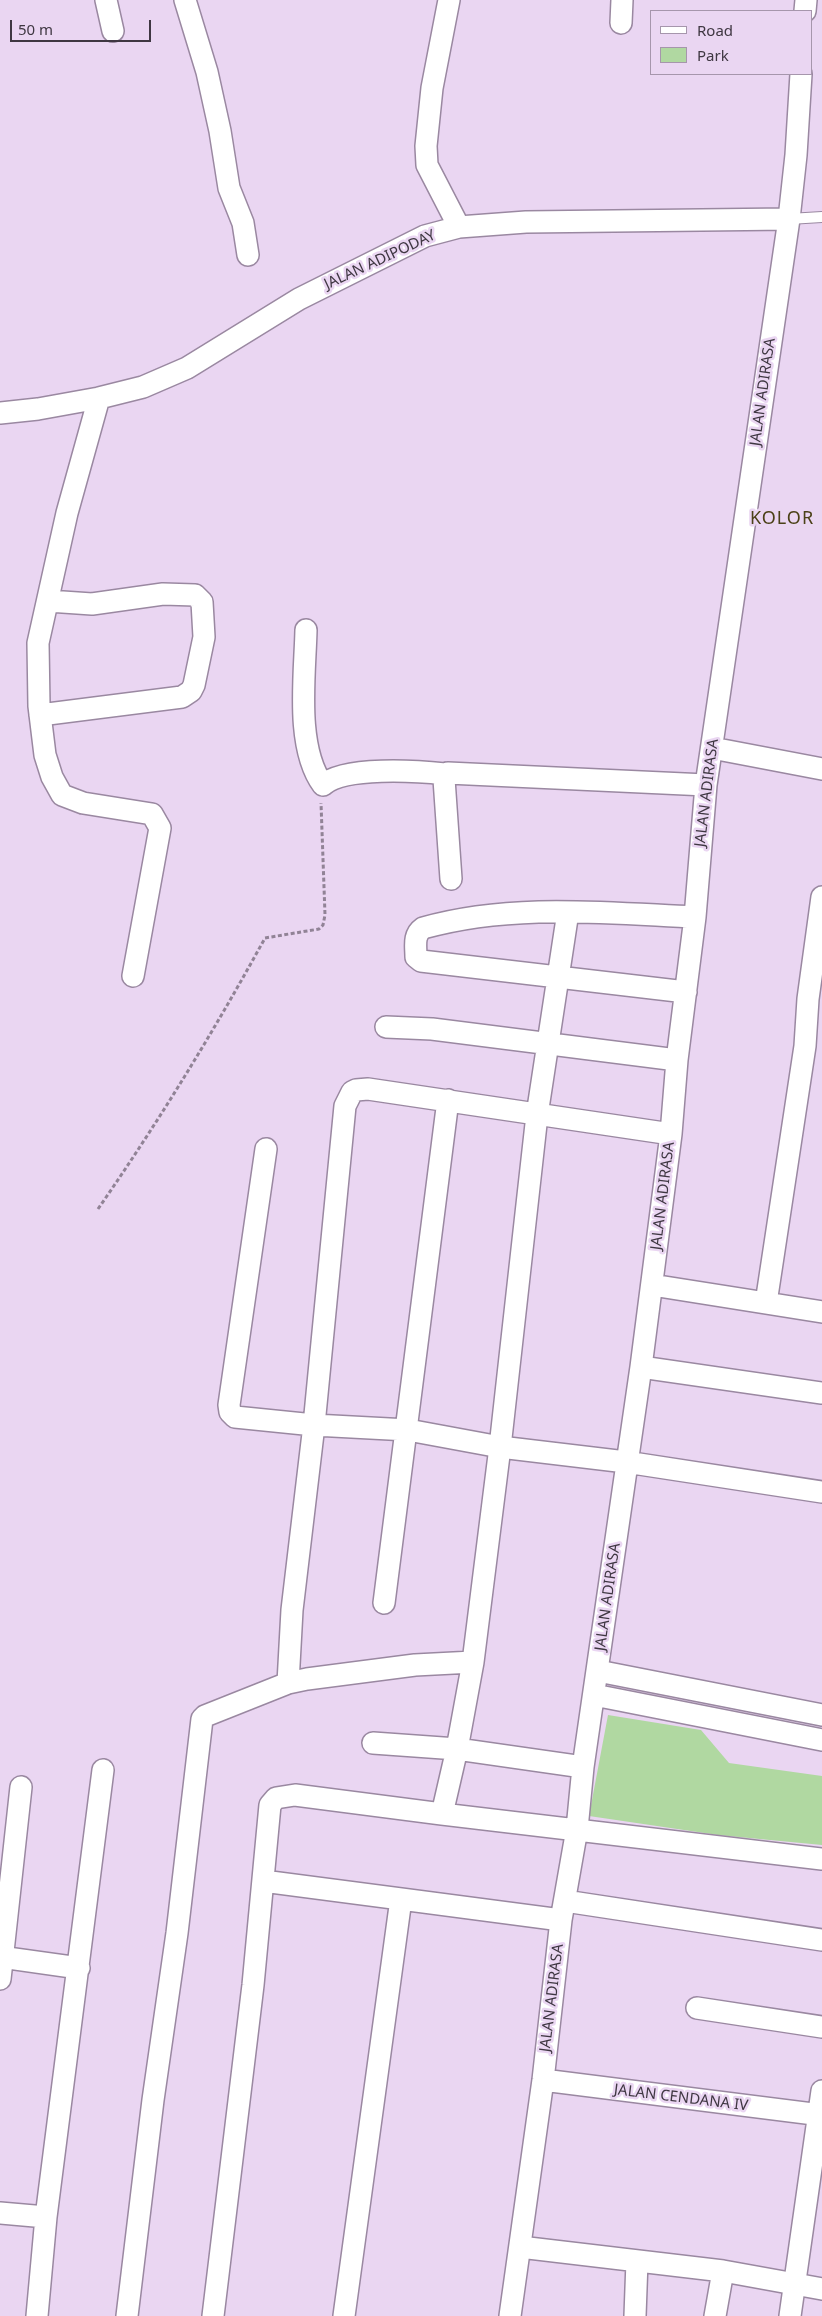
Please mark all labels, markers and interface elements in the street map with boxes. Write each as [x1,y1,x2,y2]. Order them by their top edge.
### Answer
scale bar [12,10,154,42]
legend [650,10,812,75]
text: 50 m [18,19,53,39]
text: Road [697,20,733,40]
text: Park [697,45,729,65]
street label: JALAN ADIPODAY [322,226,438,294]
street label: JALAN ADIRASA [747,337,779,447]
district label: KOLOR [749,508,815,530]
street label: JALAN ADIRASA [691,738,723,848]
street label: JALAN ADIRASA [647,1141,679,1251]
street label: JALAN ADIRASA [592,1542,624,1652]
street label: JALAN ADIRASA [536,1943,568,2053]
street label: JALAN CENDANA IV [613,2081,749,2115]

